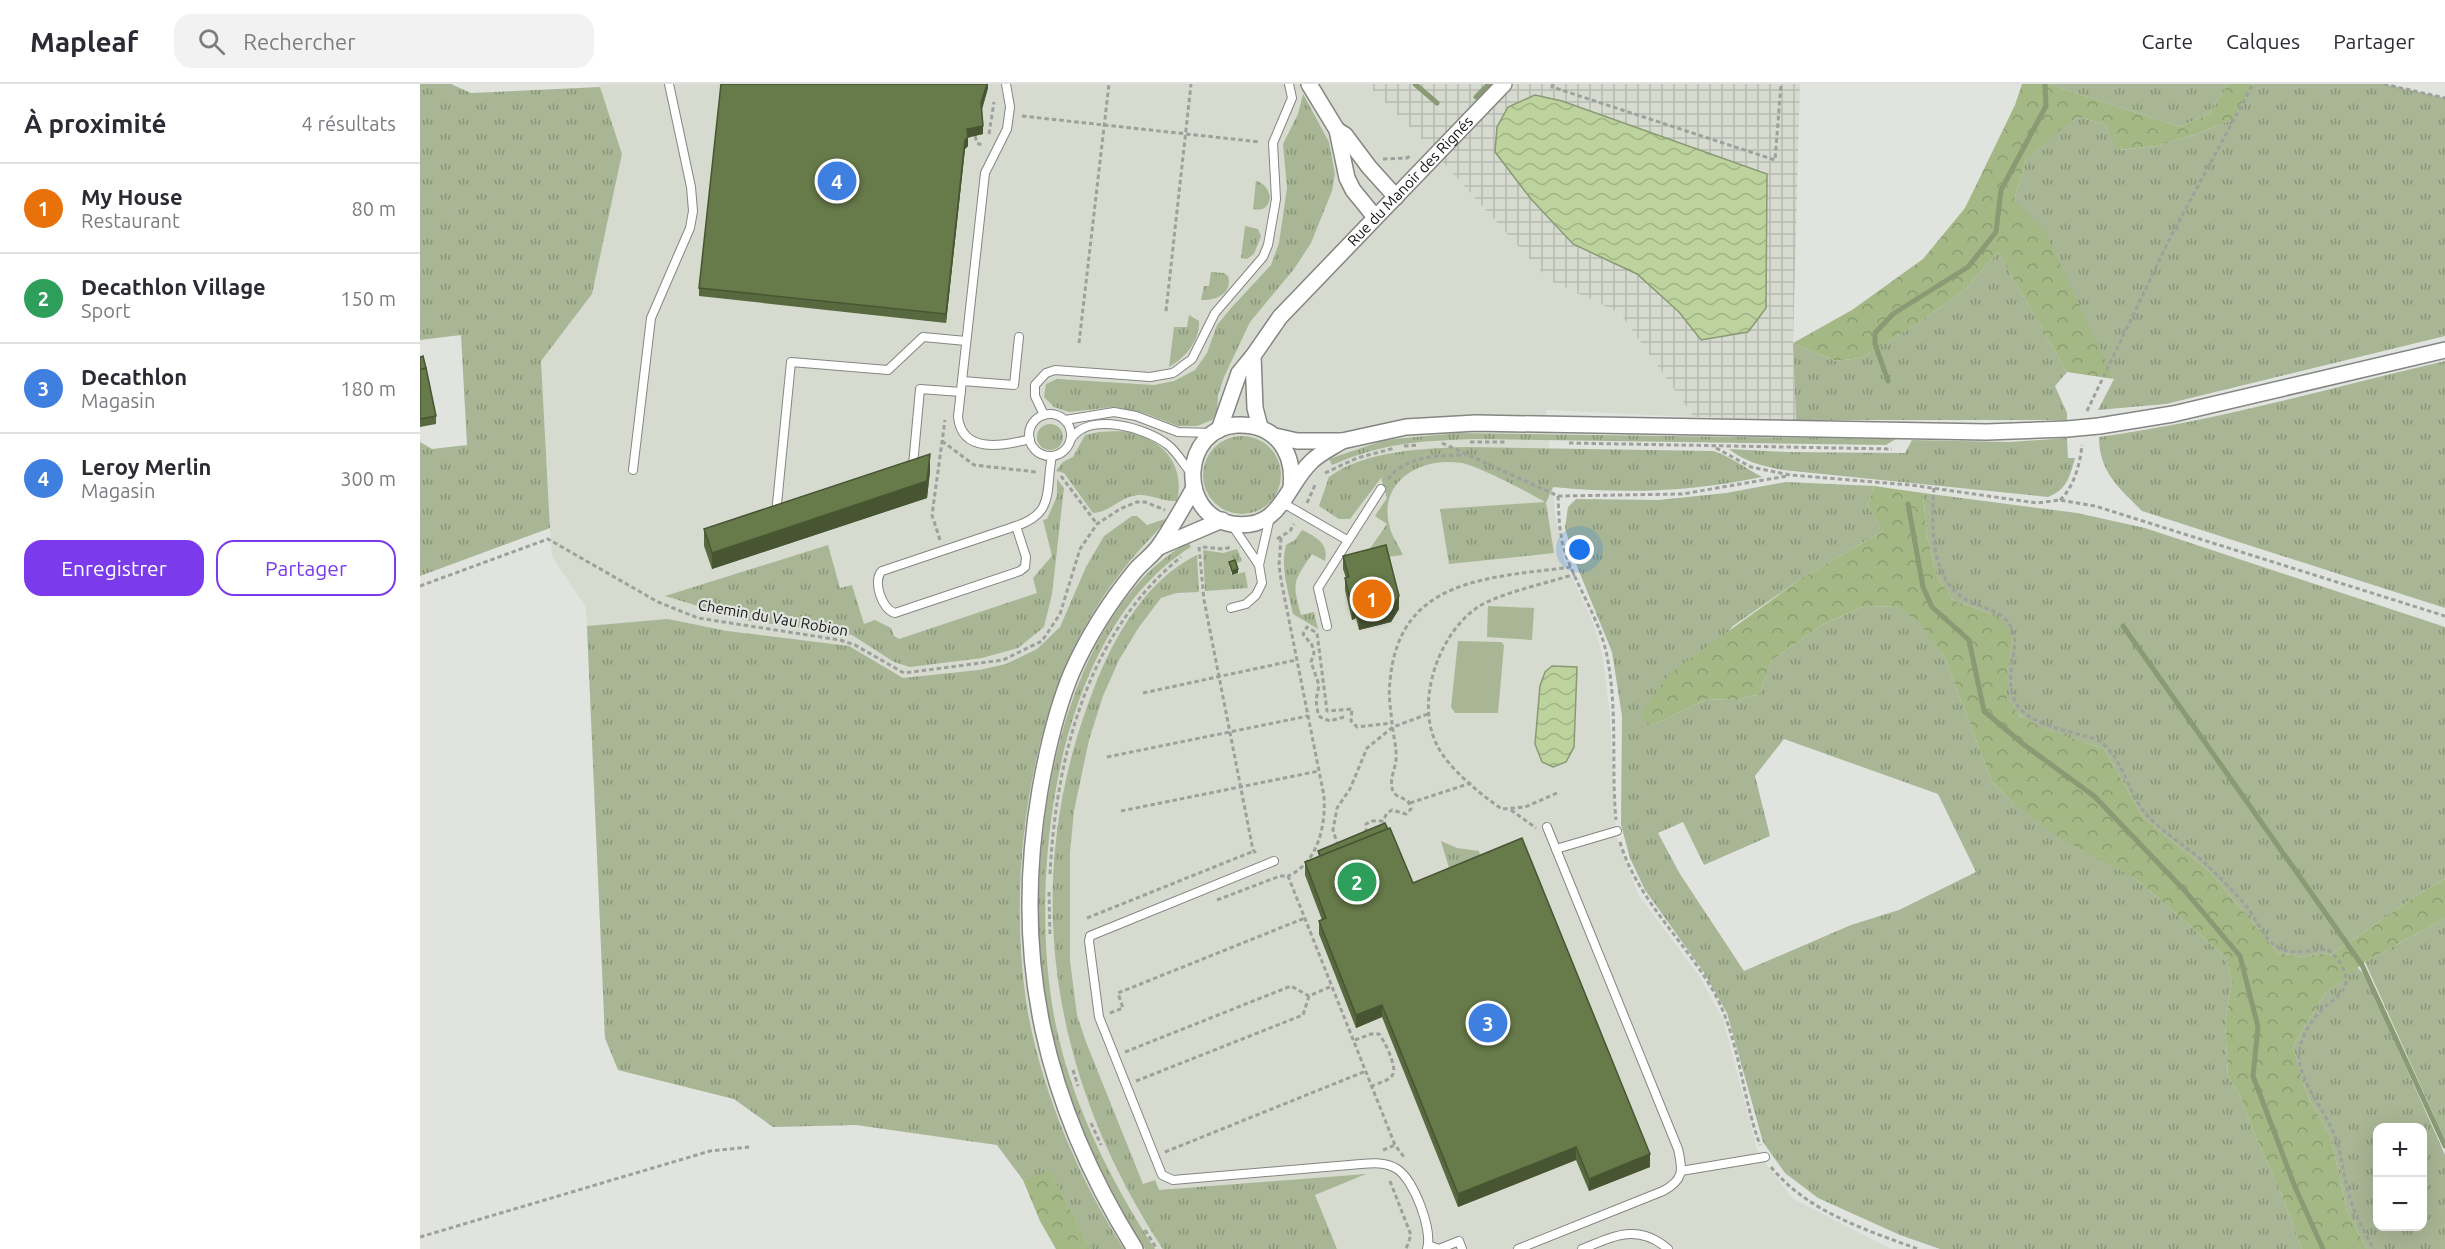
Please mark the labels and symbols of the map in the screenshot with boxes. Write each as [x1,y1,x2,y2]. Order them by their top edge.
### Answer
street label: Rue du Manoir des Rignés [1344,113,1476,249]
pin: 4 [818,158,856,204]
your location [1565,535,1594,564]
pin: 1 [1352,576,1392,622]
street label: Chemin du Vau Robion [697,596,850,639]
pin: 2 [1338,860,1376,904]
pin: 3 [1468,1000,1508,1046]

